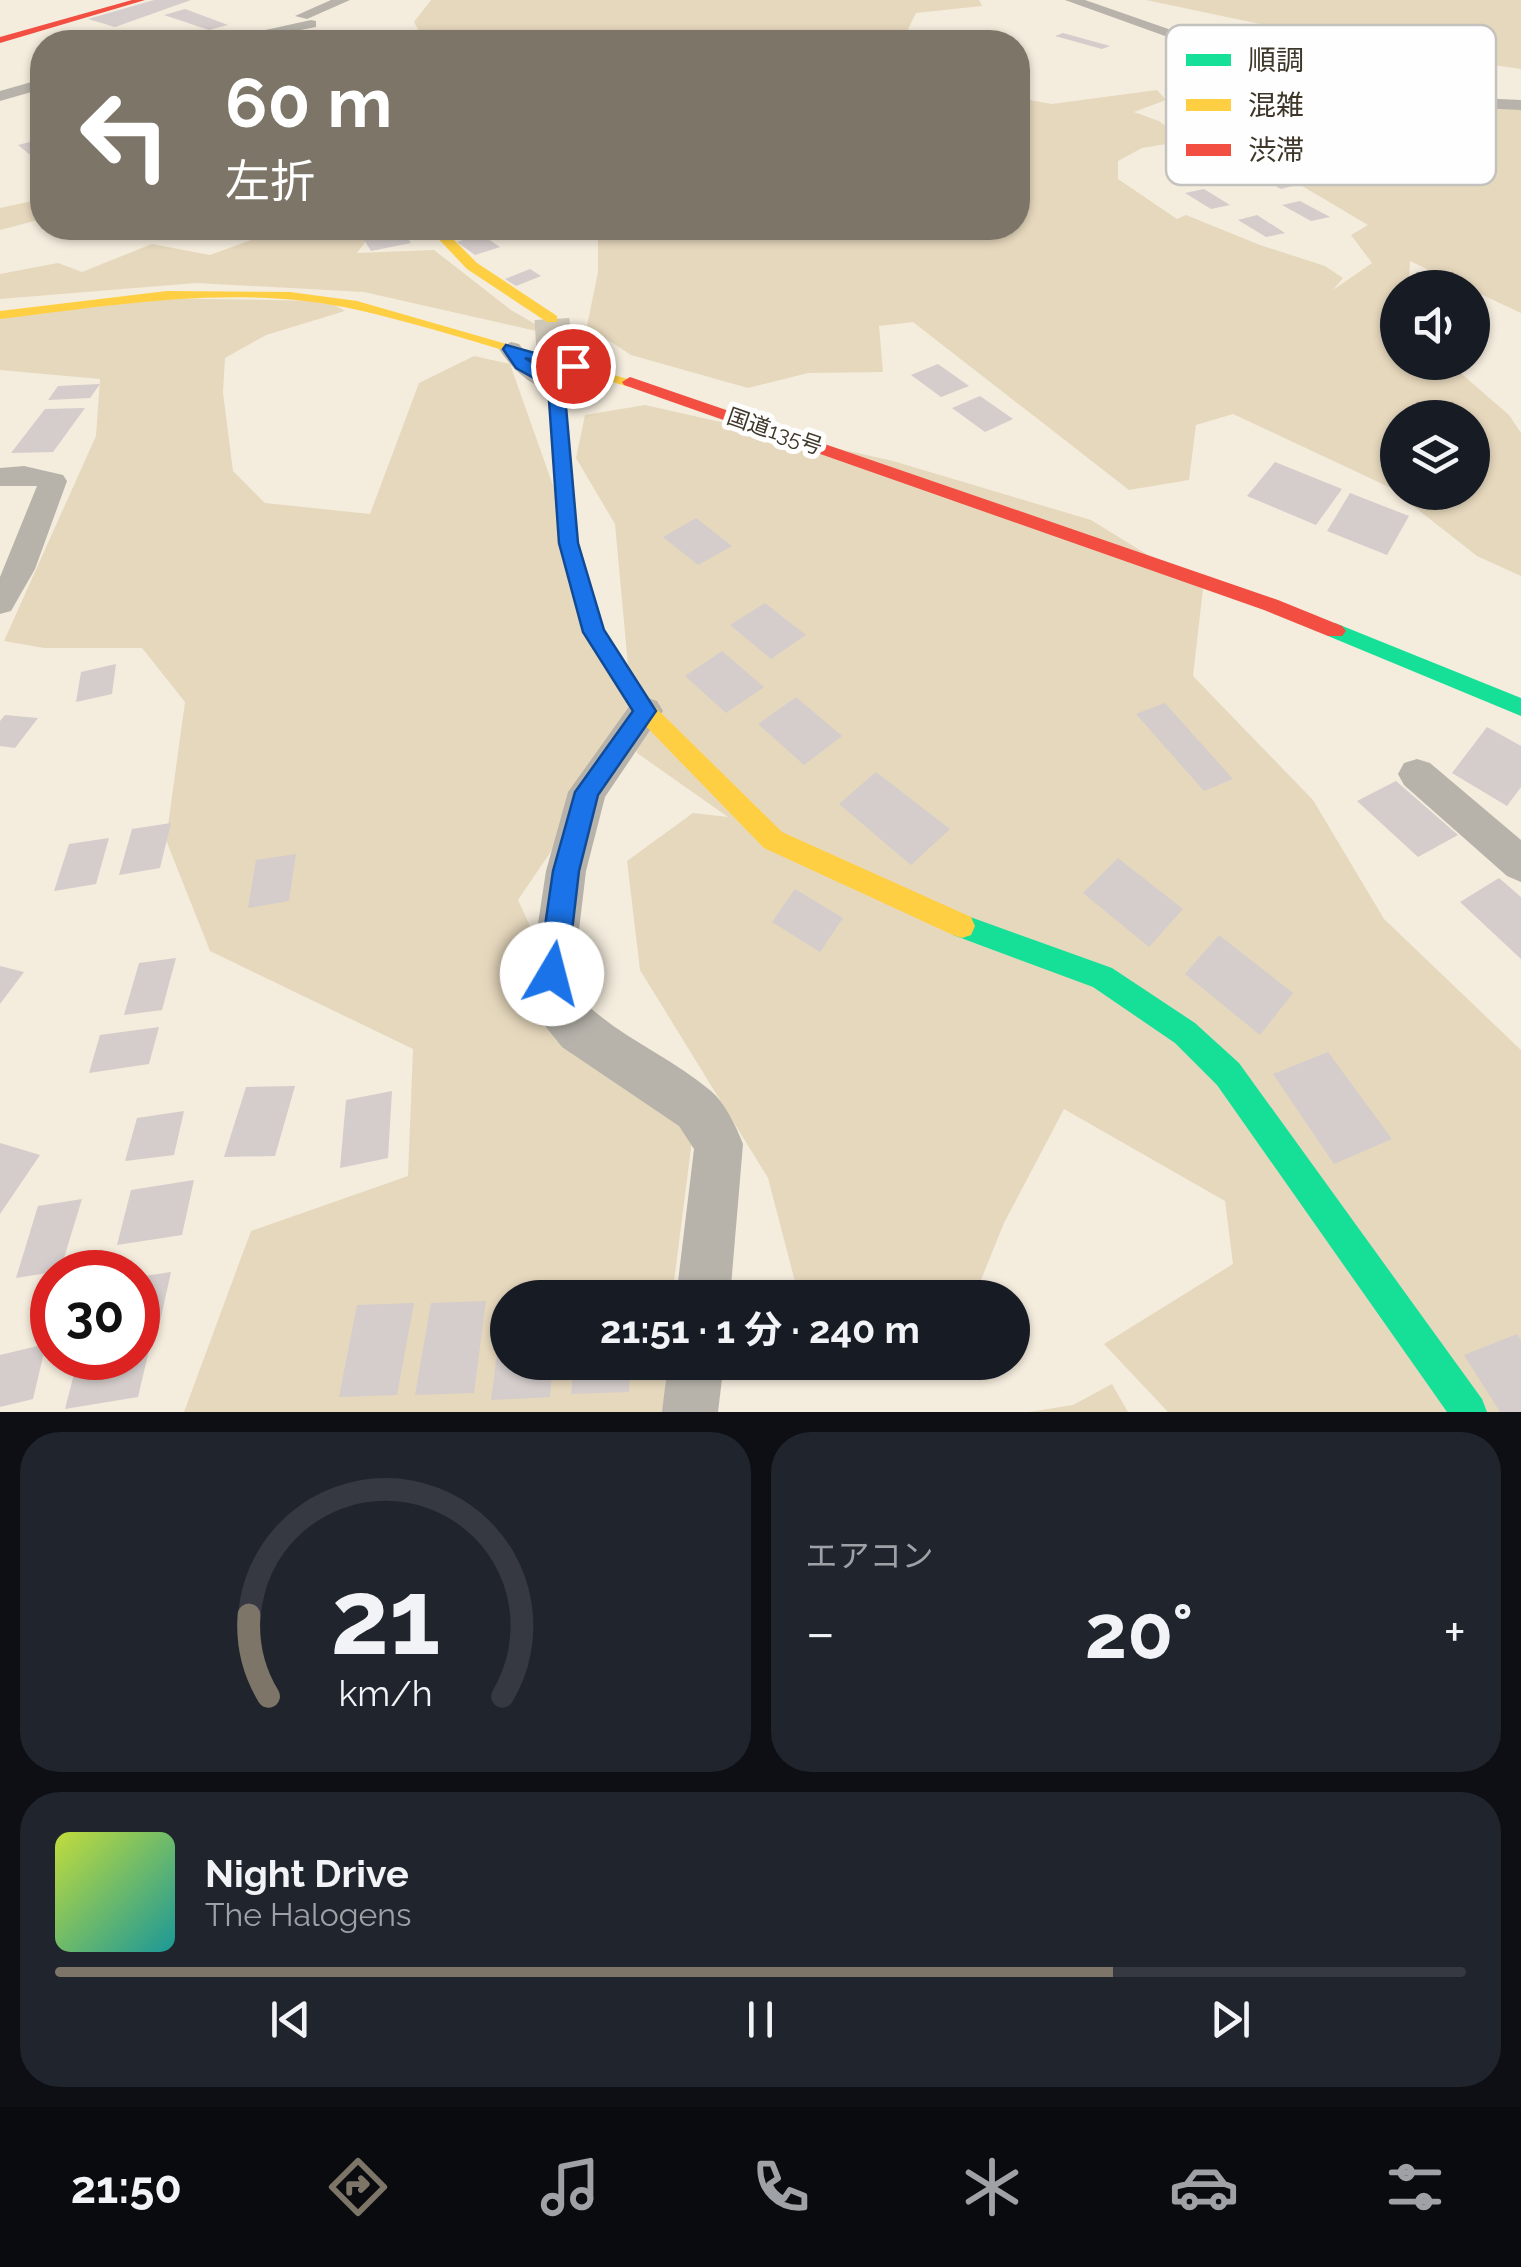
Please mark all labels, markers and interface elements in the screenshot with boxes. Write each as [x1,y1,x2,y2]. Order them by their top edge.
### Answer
legend [1166,25,1496,185]
text: 順調 [1248,44,1304,77]
text: 60 m [225,61,392,143]
icon: left [60,70,190,200]
text: 混雑 [1248,89,1304,122]
text: 渋滞 [1248,134,1304,167]
text: 左折 [225,155,315,208]
map controls [1380,270,1490,510]
button: sound [1380,270,1490,380]
pin [531,324,616,409]
icon: arrive [546,339,601,394]
button: layers [1380,400,1490,510]
street label: 国道135号 [724,403,826,459]
position arrow [500,922,604,1026]
speed limit sign: 30 [30,1250,160,1380]
text: 21:51 · 1 分 · 240 m [600,1307,920,1352]
text: エアコン [806,1537,934,1574]
text: 21 [330,1556,440,1678]
text: 20° [1085,1587,1193,1676]
text: − [806,1600,835,1665]
text: + [1443,1600,1466,1665]
text: km/h [338,1672,432,1714]
text: Night Drive [205,1851,409,1896]
text: The Halogens [205,1896,411,1933]
icon: previous [263,1992,318,2047]
icon: pause [733,1992,788,2047]
icon: next [1203,1992,1258,2047]
icon: directions [323,2152,393,2222]
icon: music [535,2152,605,2222]
icon: phone [746,2152,816,2222]
icon: climate [957,2152,1027,2222]
icon: car [1169,2152,1239,2222]
icon: filters [1380,2152,1450,2222]
text: 21:50 [71,2161,182,2214]

